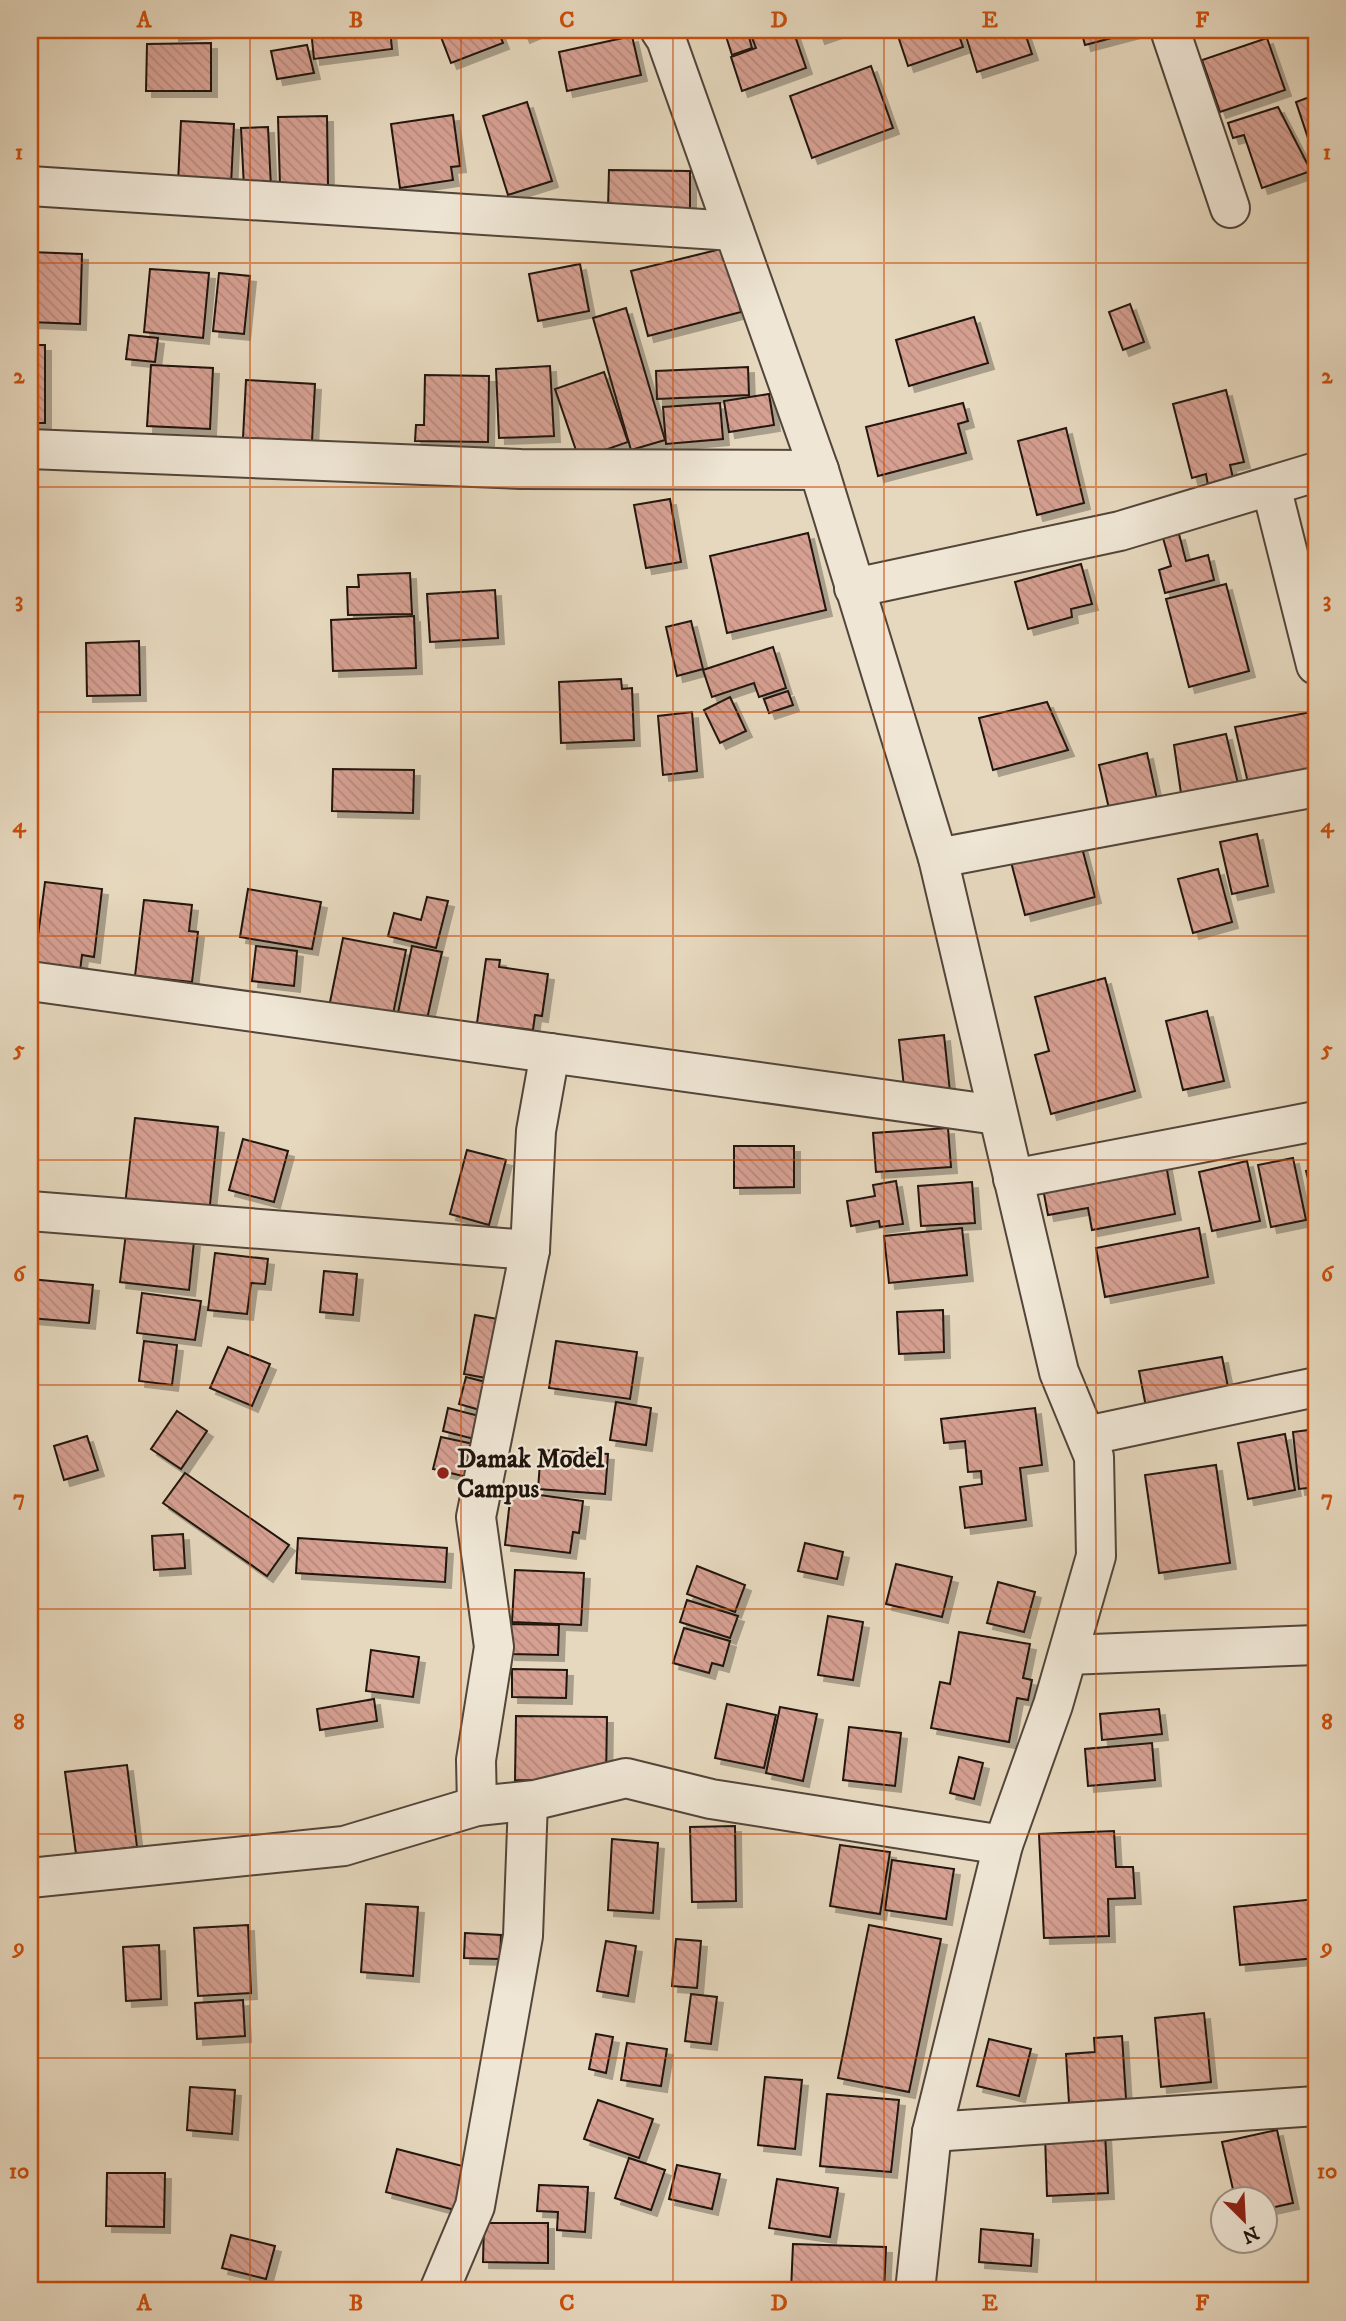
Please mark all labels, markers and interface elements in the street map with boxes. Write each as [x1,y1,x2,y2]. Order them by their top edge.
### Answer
text: A [136,6,153,35]
text: B [349,6,363,35]
text: C [559,6,575,35]
text: D [770,6,788,35]
text: E [982,6,998,35]
text: F [1195,6,1210,35]
text: 1 [15,138,23,167]
text: 1 [1323,138,1331,167]
text: 2 [13,362,25,391]
text: 2 [1321,362,1333,391]
text: 3 [15,586,23,615]
text: 3 [1323,586,1331,615]
text: 4 [12,811,27,840]
text: 4 [1320,811,1335,840]
text: 5 [12,1035,25,1064]
text: 5 [1320,1035,1333,1064]
text: 6 [13,1260,27,1289]
text: 6 [1321,1260,1335,1289]
place label: Damak Model Campus [457,1443,605,1506]
marker: Damak Model Campus [435,1465,451,1481]
text: 7 [13,1484,25,1513]
text: 7 [1321,1484,1333,1513]
text: 8 [13,1708,25,1737]
text: 8 [1321,1708,1333,1737]
text: 9 [11,1933,25,1962]
text: 9 [1319,1933,1333,1962]
text: 10 [9,2157,29,2186]
text: 10 [1317,2157,1337,2186]
north arrow [1210,2184,1280,2254]
text: N [1238,2220,1262,2248]
text: A [136,2289,153,2318]
text: B [349,2289,363,2318]
text: C [559,2289,575,2318]
text: D [770,2289,788,2318]
text: E [982,2289,998,2318]
text: F [1195,2289,1210,2318]

